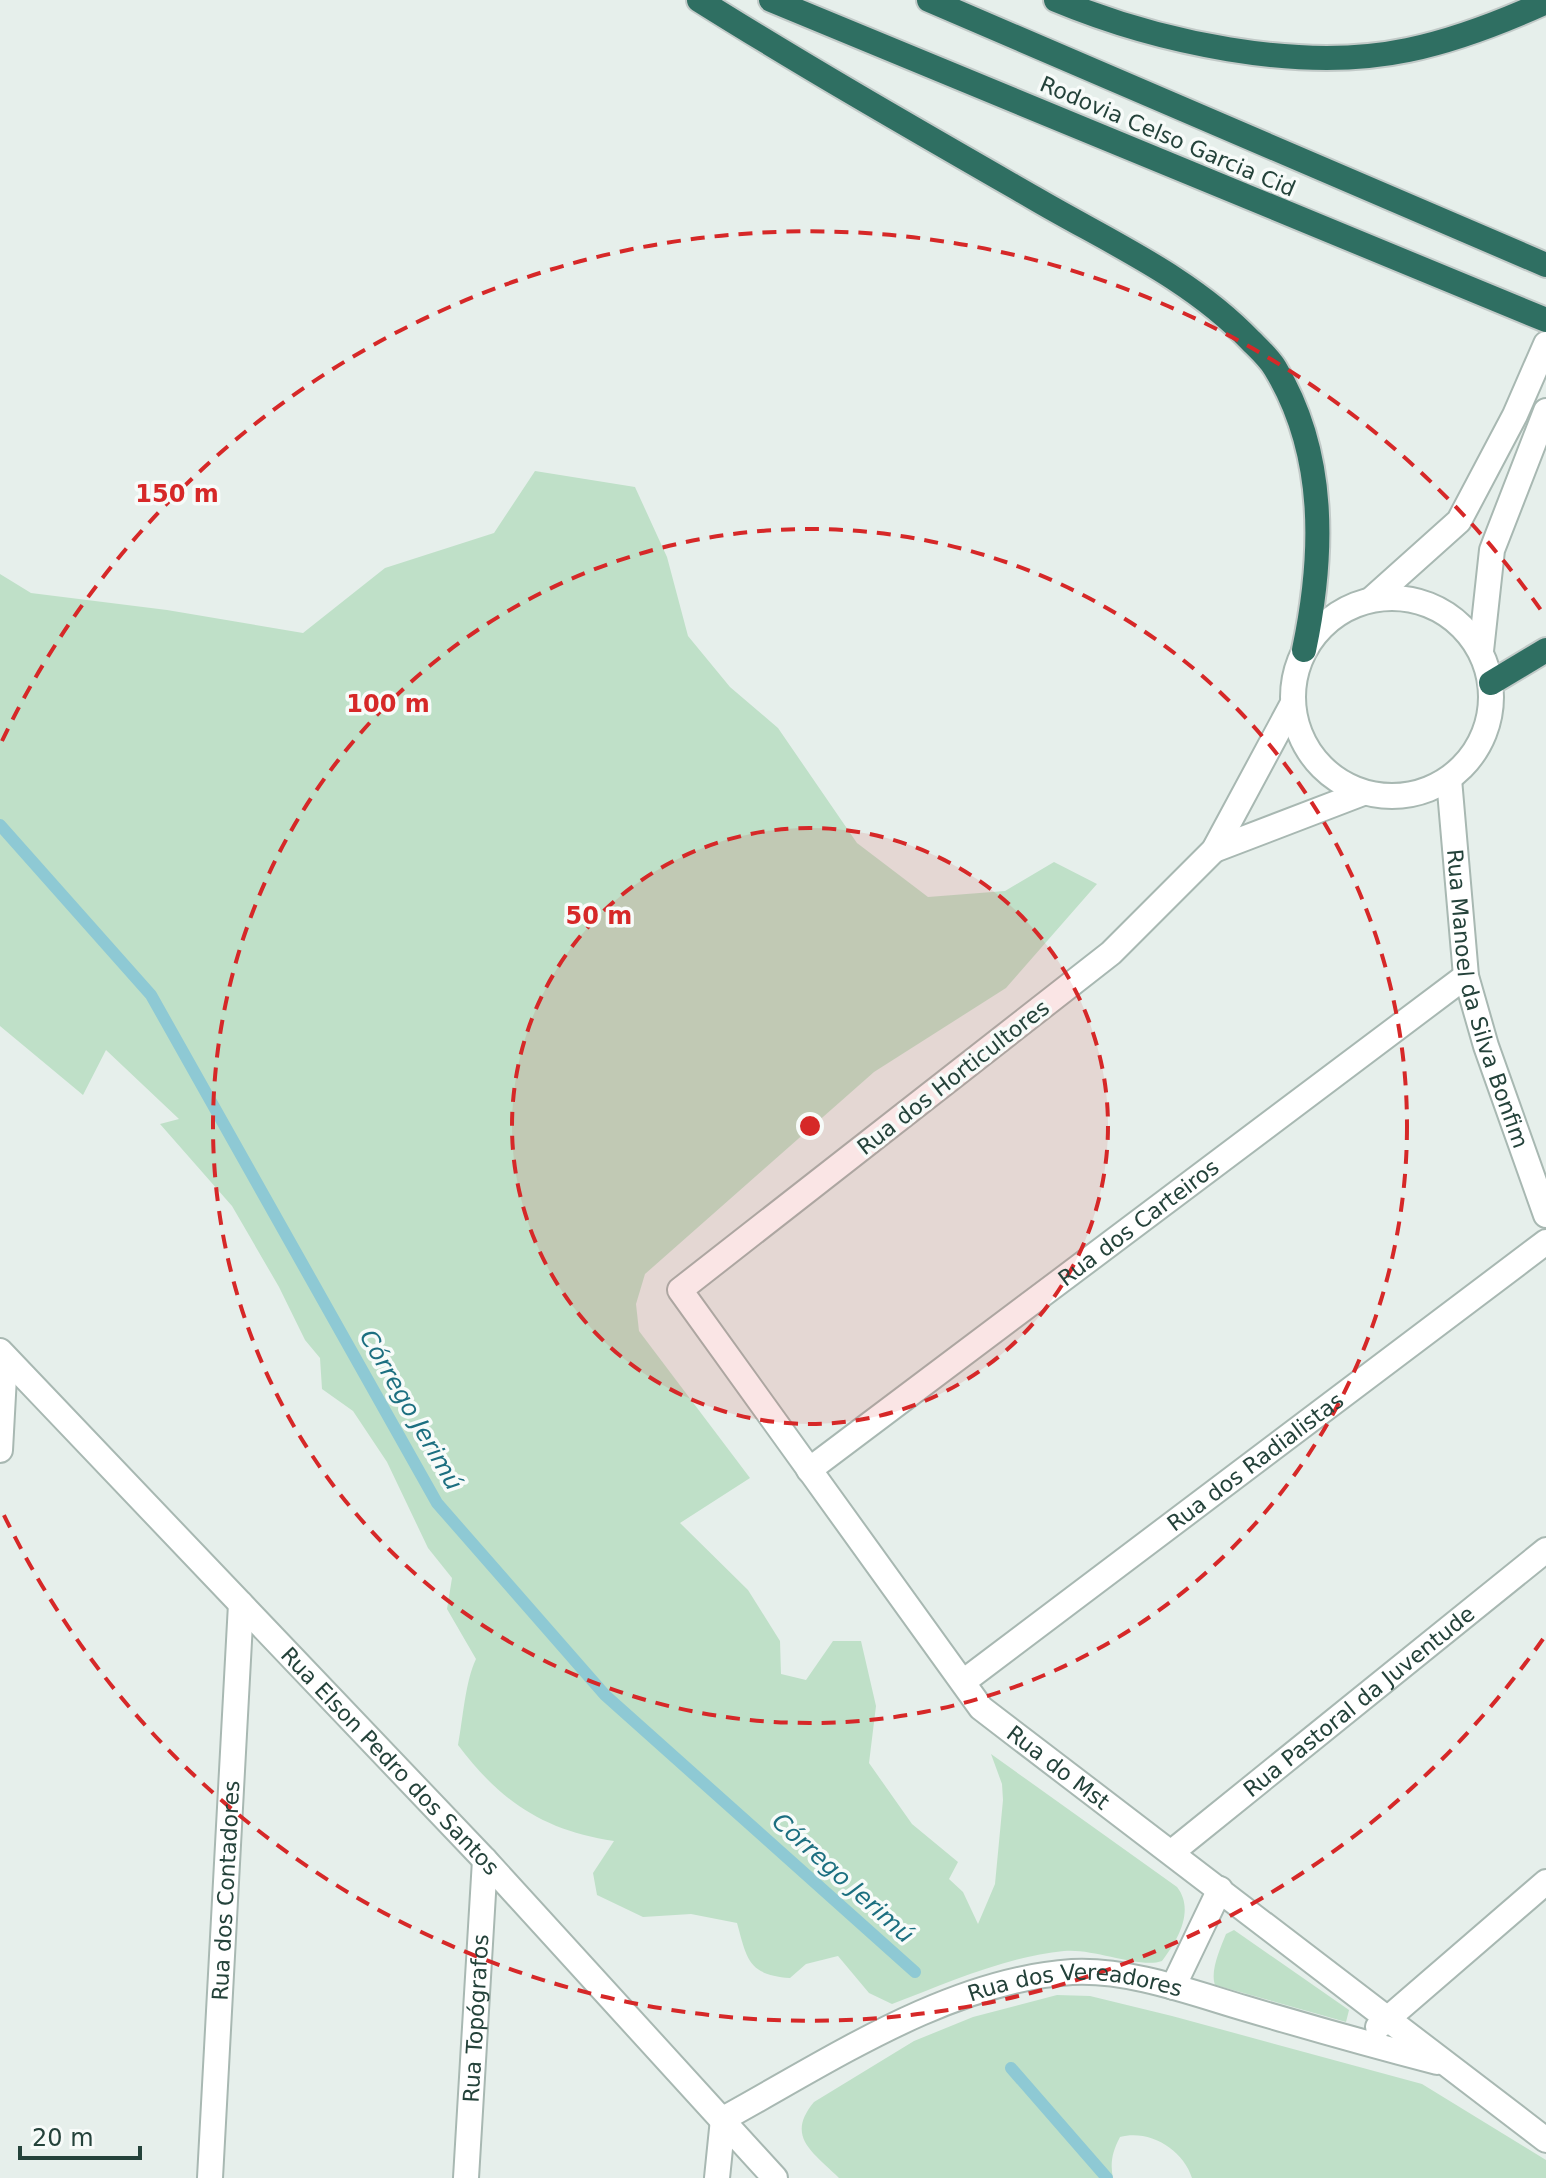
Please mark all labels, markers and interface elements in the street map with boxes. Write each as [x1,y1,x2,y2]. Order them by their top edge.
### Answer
street label: Rodovia Celso Garcia Cid [1036,71,1299,202]
text: 150 m [135,480,219,508]
text: 100 m [346,690,430,718]
street label: Rua Manoel da Silva Bonfim [1442,848,1533,1151]
text: 50 m [566,902,632,930]
street label: Rua dos Horticultores [853,995,1054,1160]
centre of rings [796,1112,824,1140]
street label: Rua dos Carteiros [1053,1154,1224,1291]
water label: Córrego Jerimú [354,1325,468,1495]
street label: Rua dos Radialistas [1163,1388,1348,1536]
street label: Rua Pastoral da Juventude [1239,1601,1479,1802]
street label: Rua Elson Pedro dos Santos [276,1642,504,1880]
street label: Rua do Mst [1002,1721,1115,1815]
street label: Rua dos Contadores [208,1780,244,2001]
water label: Córrego Jerimú [767,1807,919,1949]
street label: Rua Topógrafos [459,1933,494,2103]
street label: Rua dos Vereadores [965,1960,1185,2007]
scale bar [20,2110,140,2160]
text: 20 m [32,2124,94,2152]

